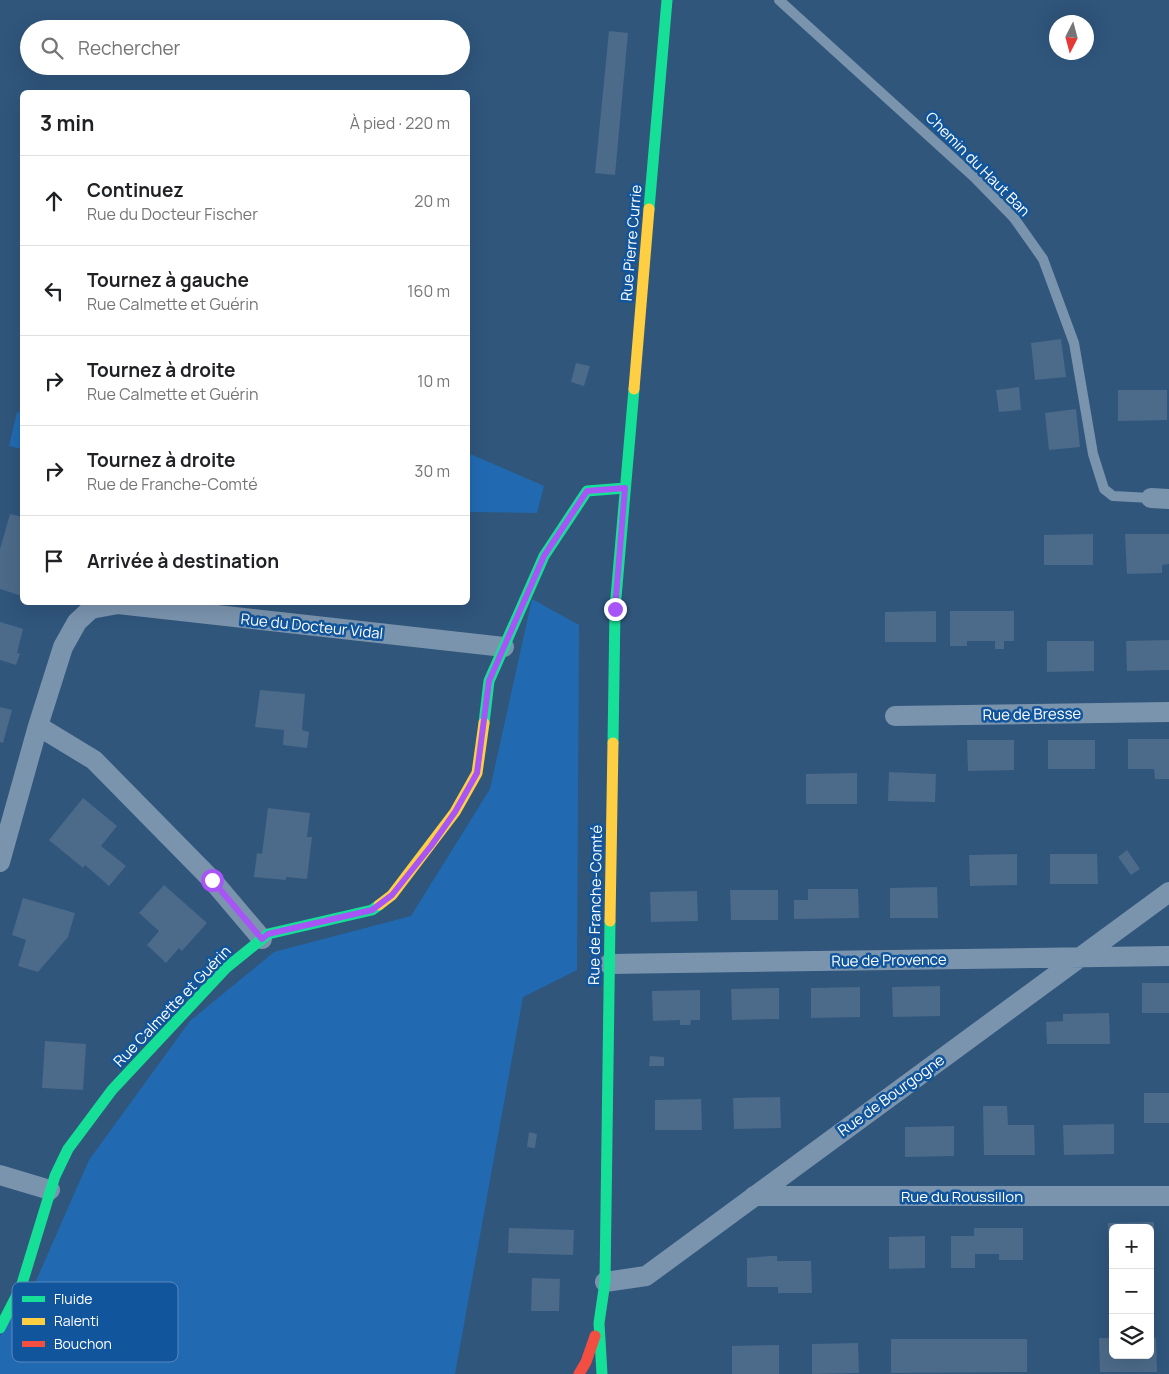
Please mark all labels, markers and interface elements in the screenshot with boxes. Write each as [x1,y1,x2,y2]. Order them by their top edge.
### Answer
north arrow [1049,15,1094,60]
search box [20,20,470,75]
icon: search [38,34,66,62]
text: Rechercher [78,35,180,61]
street label: Chemin du Haut Ban [921,107,1035,221]
text: 3 min [40,109,94,137]
text: À pied · 220 m [350,112,450,134]
text: Continuez [87,177,184,203]
street label: Rue Pierre Currie [615,184,647,302]
icon: ahead [40,187,68,215]
text: 20 m [414,190,450,212]
text: Rue du Docteur Fischer [87,203,258,225]
text: Tournez à gauche [87,267,249,293]
icon: left [40,277,68,305]
text: 160 m [407,280,450,302]
text: Rue Calmette et Guérin [87,293,259,315]
text: Tournez à droite [87,357,235,383]
icon: right [40,367,68,395]
text: 10 m [417,370,450,392]
text: Rue Calmette et Guérin [87,383,259,405]
text: Tournez à droite [87,447,235,473]
icon: right [40,457,68,485]
text: 30 m [415,460,450,482]
text: Rue de Franche-Comté [87,473,258,495]
icon: arrive [40,547,68,575]
text: Arrivée à destination [87,548,279,574]
route end [604,598,627,621]
street label: Rue du Docteur Vidal [240,608,384,644]
street label: Rue de Bresse [983,703,1082,725]
street label: Rue de Franche-Comté [583,825,607,985]
route start [201,869,224,892]
street label: Rue Calmette et Guérin [109,941,235,1071]
street label: Rue de Provence [831,948,947,972]
street label: Rue de Bourgogne [833,1049,949,1141]
street label: Rue du Roussillon [901,1186,1023,1207]
map controls [1109,1224,1154,1359]
button: + [1109,1224,1154,1269]
button: − [1109,1269,1154,1314]
legend [12,1282,178,1362]
text: Fluide [54,1289,92,1308]
text: Ralenti [54,1311,99,1330]
button: layers [1109,1314,1154,1359]
text: Bouchon [54,1334,112,1353]

